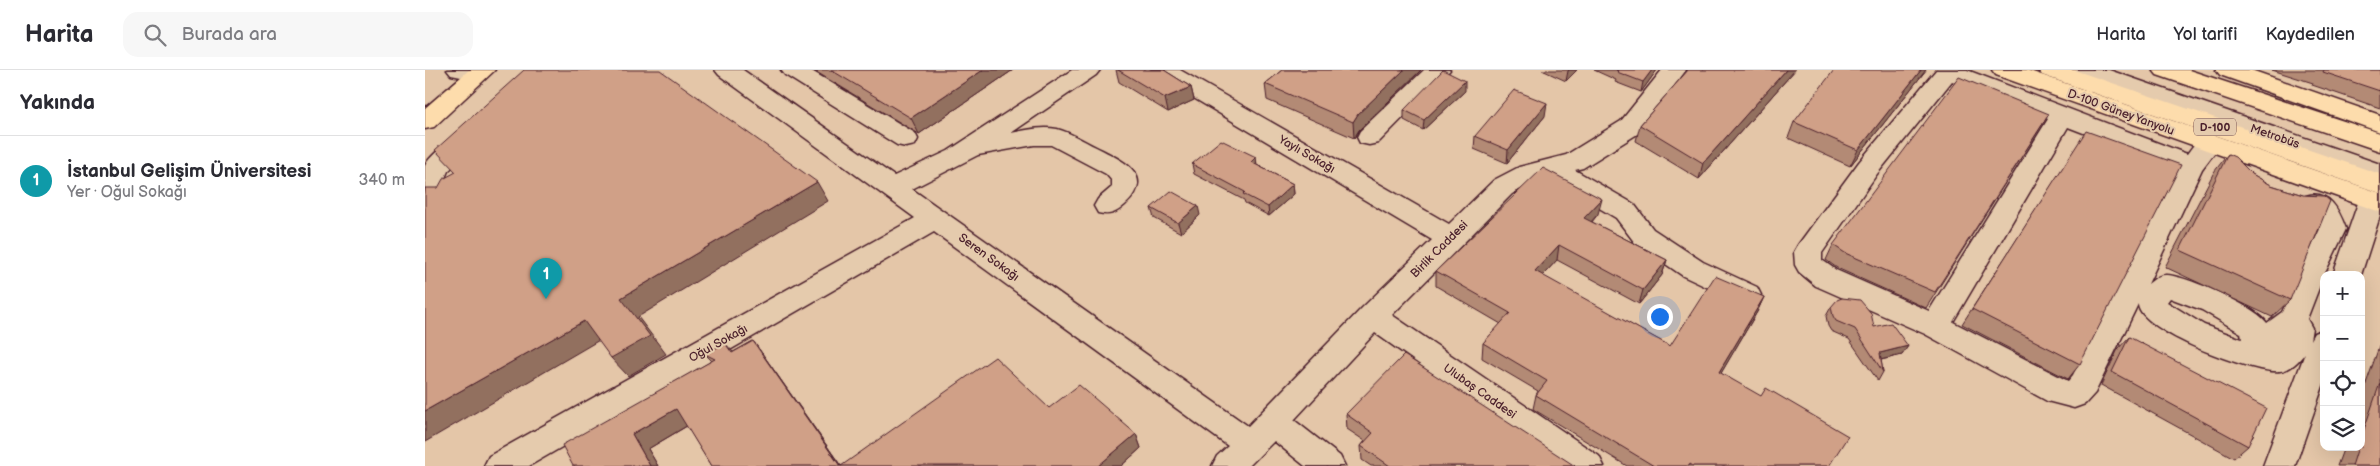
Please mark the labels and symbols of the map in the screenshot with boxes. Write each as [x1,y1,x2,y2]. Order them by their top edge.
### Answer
street label: D-100 Güney Yanyolu [2065,86,2176,139]
road number: D-100 [2194,118,2236,136]
street label: Metrobüs [2248,121,2302,152]
street label: Yaylı Sokağı [1275,132,1338,177]
street label: Birlik Caddesi [1408,217,1471,281]
street label: Seren Sokağı [955,230,1022,285]
pin: 1 [530,258,562,299]
your location [1647,304,1673,330]
street label: Oğul Sokağı [686,321,750,366]
street label: Ulubaş Caddesi [1440,361,1519,422]

